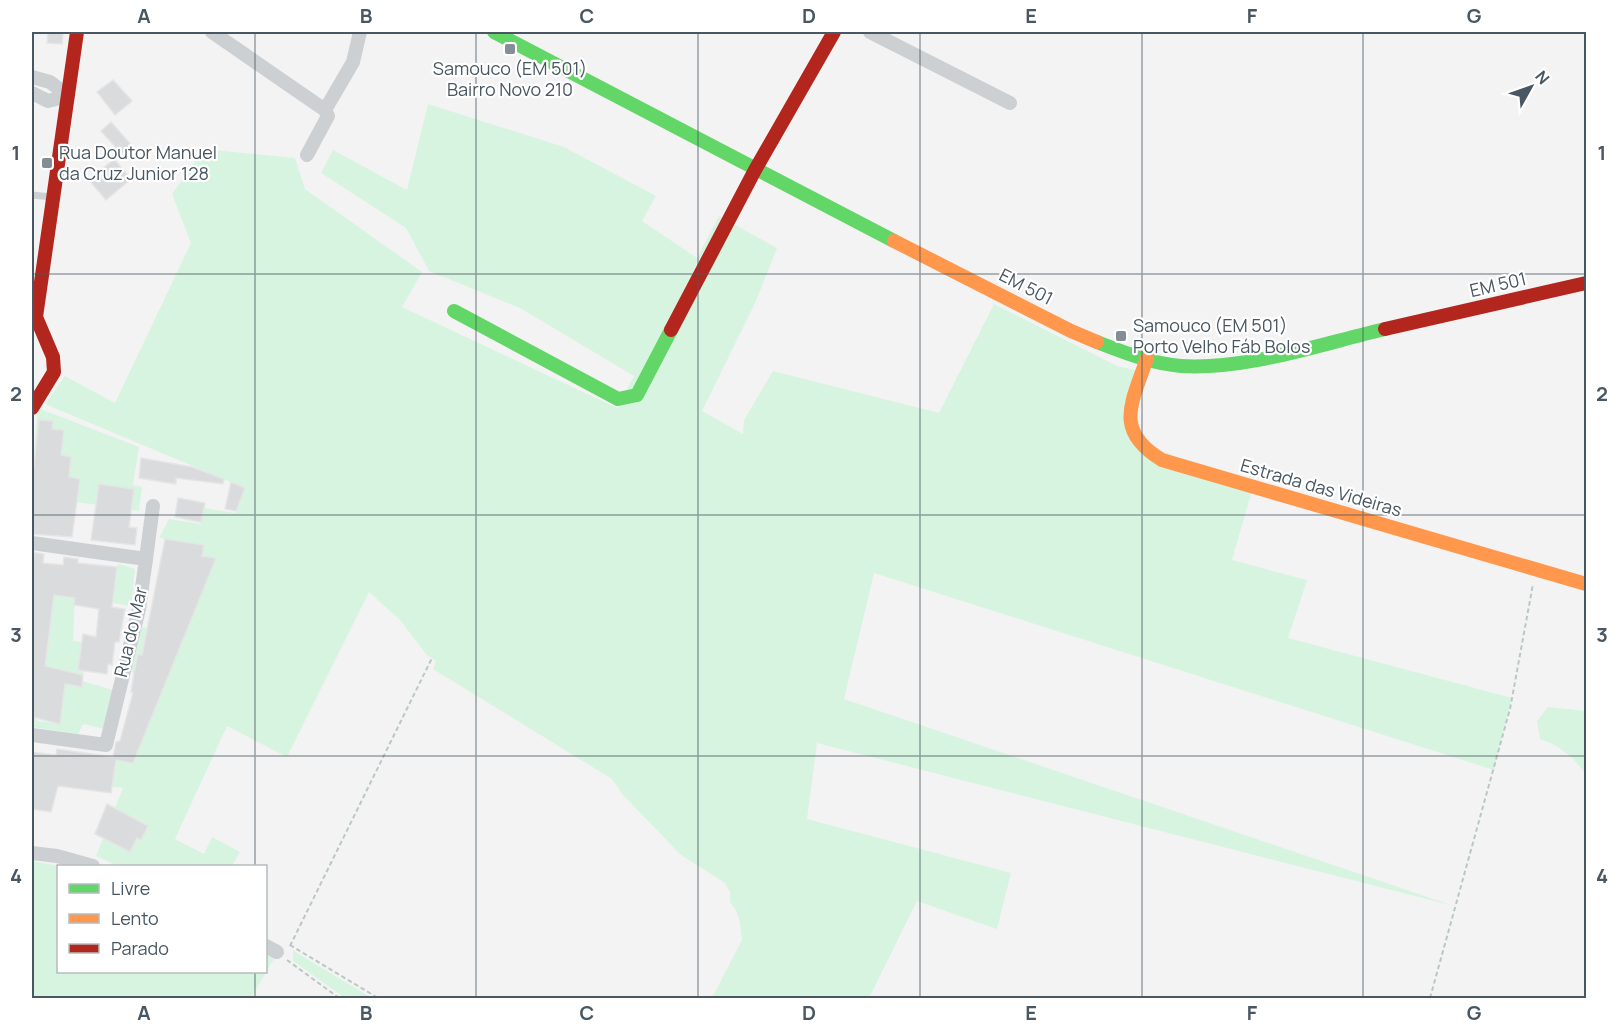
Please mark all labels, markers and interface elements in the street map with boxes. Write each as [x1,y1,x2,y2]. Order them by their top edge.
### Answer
text: A [137,2,151,29]
text: B [360,2,373,29]
text: C [580,2,594,29]
text: D [802,2,816,29]
text: E [1025,2,1037,29]
text: F [1247,2,1258,29]
text: G [1467,2,1482,29]
marker: Samouco (EM 501) Bairro Novo 210 [503,42,517,56]
place label: Samouco (EM 501) Bairro Novo 210 [433,56,587,101]
north arrow [1501,57,1561,117]
text: N [1530,66,1555,89]
text: 1 [12,139,20,166]
text: 1 [1598,139,1606,166]
place label: Rua Doutor Manuel da Cruz Junior 128 [59,140,217,185]
marker: Rua Doutor Manuel da Cruz Junior 128 [40,156,54,170]
street label: EM 501 [995,262,1057,310]
street label: EM 501 [1467,266,1528,302]
place label: Samouco (EM 501) Porto Velho Fáb Bolos [1133,313,1310,358]
marker: Samouco (EM 501) Porto Velho Fáb Bolos [1114,329,1128,343]
text: 2 [10,380,22,407]
text: 2 [1596,380,1608,407]
street label: Estrada das Videiras [1238,453,1405,522]
street label: Rua do Mar [108,584,152,679]
text: 3 [10,621,22,648]
text: 3 [1596,621,1608,648]
text: 4 [10,862,22,889]
text: 4 [1596,862,1608,889]
legend [57,865,267,973]
text: Livre [111,876,150,900]
text: Lento [111,906,159,930]
text: Parado [111,936,169,960]
text: A [137,999,151,1026]
text: B [360,999,373,1026]
text: C [580,999,594,1026]
text: D [802,999,816,1026]
text: E [1025,999,1037,1026]
text: F [1247,999,1258,1026]
text: G [1467,999,1482,1026]

